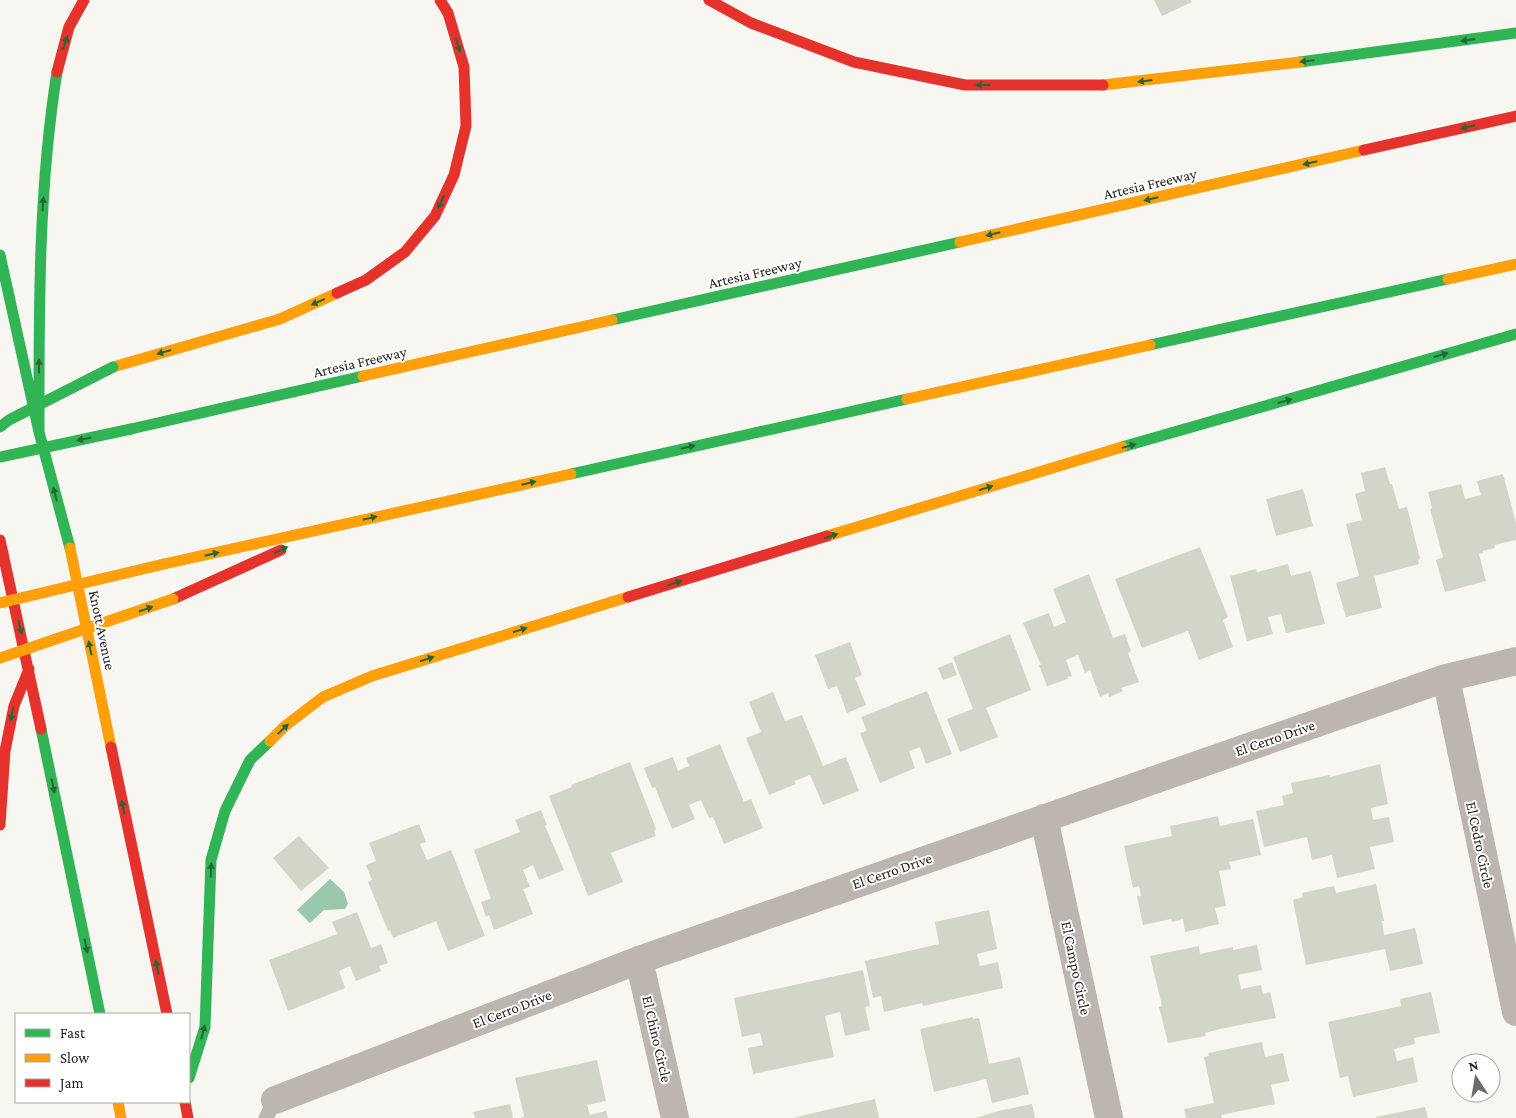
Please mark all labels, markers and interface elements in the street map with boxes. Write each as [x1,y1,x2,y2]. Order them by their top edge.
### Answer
one-way arrow [61,35,69,50]
one-way arrow [1459,36,1475,44]
one-way arrow [454,38,462,53]
one-way arrow [1298,57,1314,65]
one-way arrow [1137,77,1153,85]
one-way arrow [975,81,991,89]
one-way arrow [1461,123,1476,131]
one-way arrow [1302,159,1317,167]
street label: Artesia Freeway [1102,165,1198,203]
one-way arrow [40,195,48,211]
one-way arrow [437,195,445,209]
one-way arrow [1144,195,1159,203]
one-way arrow [985,230,1000,238]
street label: Artesia Freeway [707,254,803,292]
one-way arrow [311,298,325,306]
street label: Artesia Freeway [312,343,408,381]
one-way arrow [157,349,172,357]
one-way arrow [1434,351,1449,359]
one-way arrow [35,358,43,374]
one-way arrow [1278,396,1293,404]
one-way arrow [76,435,91,443]
one-way arrow [1122,441,1137,449]
one-way arrow [680,443,696,451]
one-way arrow [521,479,537,487]
one-way arrow [979,484,994,492]
one-way arrow [51,486,59,501]
one-way arrow [363,514,378,522]
one-way arrow [824,531,839,539]
one-way arrow [274,545,288,553]
one-way arrow [204,550,219,558]
one-way arrow [668,578,683,586]
street label: Knott Avenue [86,589,118,672]
one-way arrow [138,605,153,612]
one-way arrow [16,620,24,635]
one-way arrow [513,625,528,633]
one-way arrow [86,641,94,656]
one-way arrow [420,654,435,662]
one-way arrow [8,707,16,722]
street label: El Cerro Drive [1233,717,1317,759]
one-way arrow [276,723,288,735]
one-way arrow [49,779,57,794]
one-way arrow [119,799,127,815]
street label: El Cedro Circle [1463,800,1497,890]
street label: El Cerro Drive [850,850,934,892]
one-way arrow [207,861,215,877]
street label: El Campo Circle [1057,920,1094,1017]
one-way arrow [82,938,90,954]
one-way arrow [152,958,160,974]
street label: El Cerro Drive [470,986,554,1031]
street label: El Chino Circle [639,994,675,1084]
legend [15,1013,190,1103]
one-way arrow [199,1024,207,1039]
text: Fast [60,1025,86,1041]
text: Slow [60,1050,90,1066]
north arrow [1451,1053,1501,1103]
text: N [1467,1056,1480,1074]
text: Jam [58,1075,83,1092]

